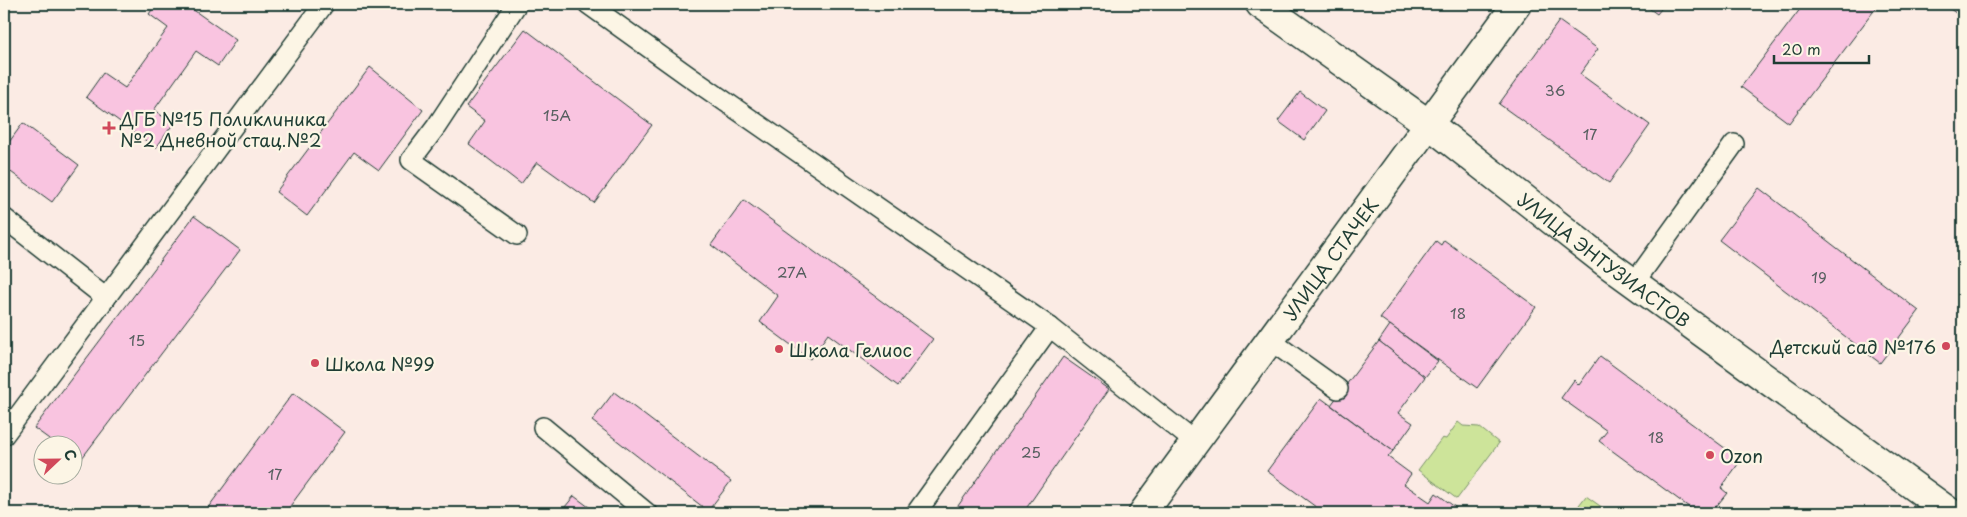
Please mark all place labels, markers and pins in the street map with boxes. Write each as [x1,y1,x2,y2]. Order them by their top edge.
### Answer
place label: ДГБ №15 Поликлиника №2 Дневной стац.№2 [119,105,327,153]
marker: ДГБ №15 Поликлиника №2 Дневной стац.№2 [102,121,116,135]
place label: Детский сад №176 [1769,333,1936,360]
place label: Школа Гелиос [789,336,912,363]
marker: Детский сад №176 [1940,340,1952,352]
marker: Школа Гелиос [773,343,785,355]
place label: Школа №99 [325,350,435,377]
marker: Школа №99 [309,357,321,369]
place label: Ozon [1720,442,1763,469]
marker: Ozon [1704,449,1716,461]

